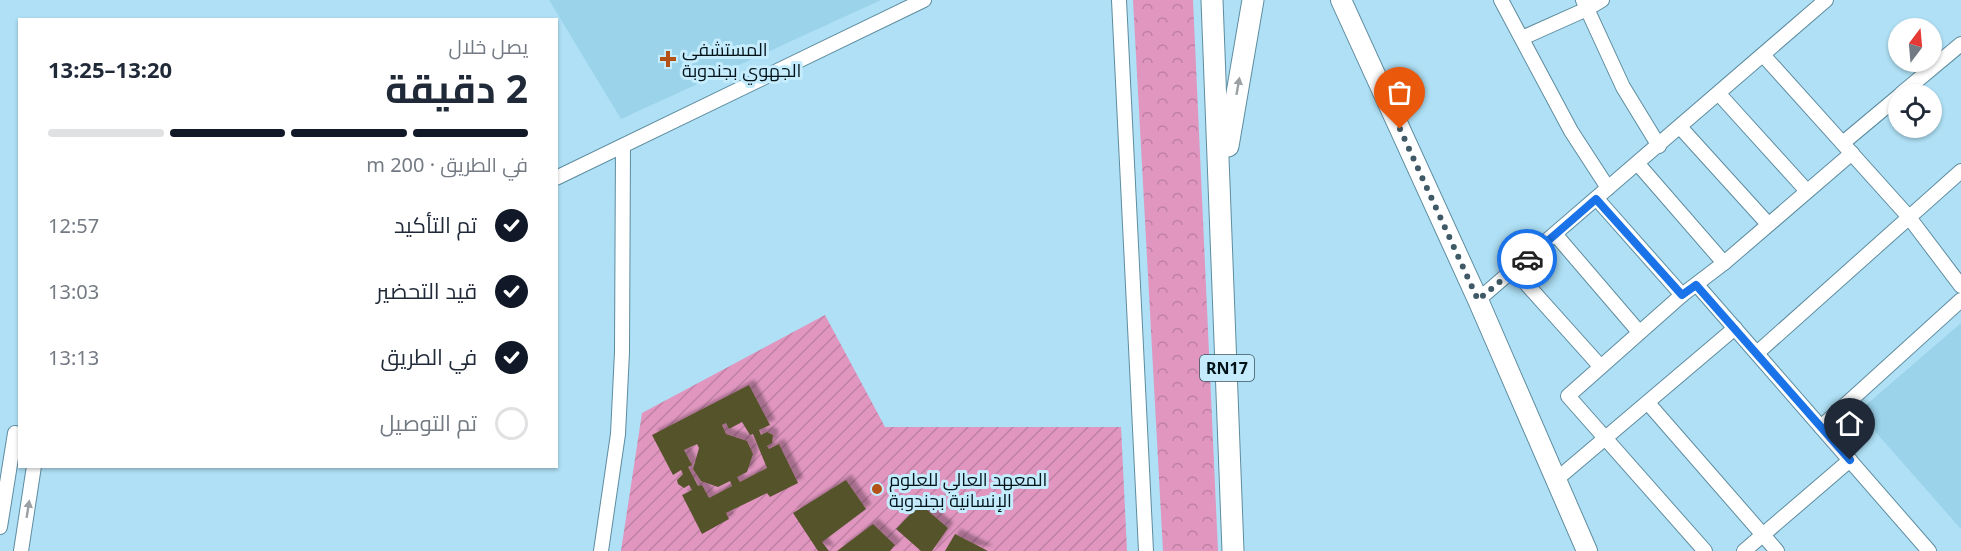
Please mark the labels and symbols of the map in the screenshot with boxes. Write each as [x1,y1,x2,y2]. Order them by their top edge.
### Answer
north arrow [1888,18,1942,72]
place label: المستشفى الجهوي بجندوبة [682,37,801,85]
marker: المستشفى الجهوي بجندوبة [659,50,677,68]
pin [1374,67,1425,129]
one-way arrow [1234,76,1243,95]
courier [1497,229,1557,289]
road number: RN17 [1200,355,1254,381]
pin [1824,398,1875,460]
place label: المعهد العالي للعلوم الإنسانية بجندوبة [889,467,1047,512]
marker: المعهد العالي للعلوم الإنسانية بجندوبة [870,482,884,496]
one-way arrow [23,499,32,518]

